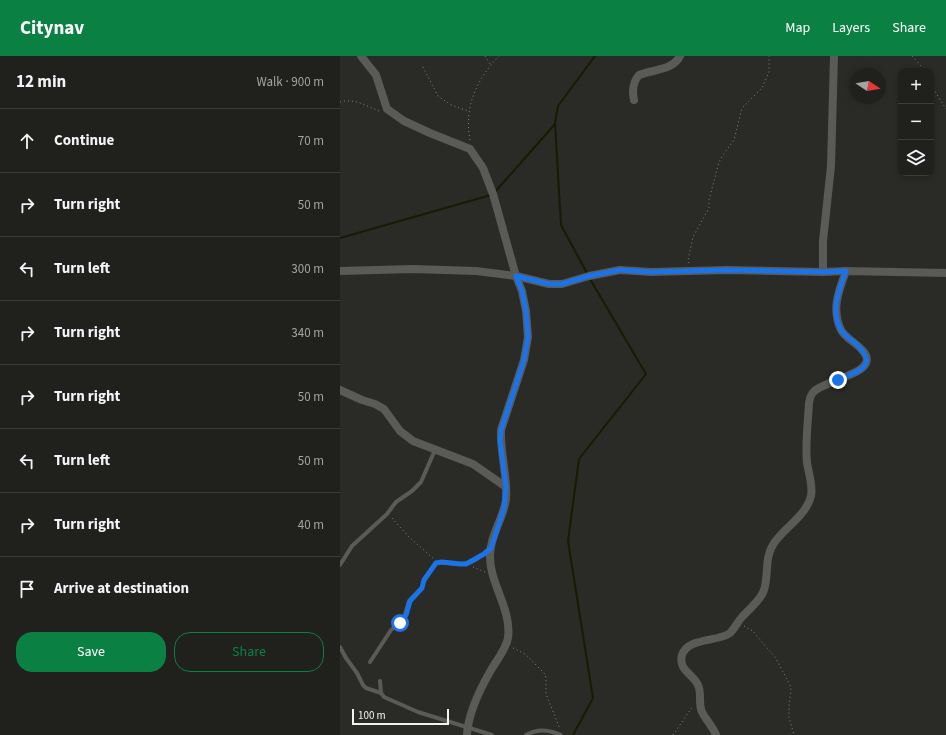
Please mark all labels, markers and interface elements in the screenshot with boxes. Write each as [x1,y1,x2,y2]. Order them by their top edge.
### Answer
text: Citynav [20,15,84,42]
text: Map [785,18,810,38]
text: Layers [832,18,870,38]
text: Share [892,18,926,38]
north arrow [850,68,886,104]
map controls [898,68,934,176]
button: + [898,68,934,104]
text: 12 min [16,70,66,94]
text: Walk · 900 m [256,73,324,91]
button: − [898,104,934,140]
icon: ahead [16,130,38,152]
text: Continue [54,130,114,151]
text: 70 m [298,132,324,150]
button: layers [898,140,934,176]
icon: right [16,194,38,216]
text: Turn right [54,194,120,215]
text: 50 m [298,196,324,214]
icon: left [16,258,38,280]
text: Turn left [54,258,110,279]
text: 300 m [291,260,324,278]
icon: right [16,322,38,344]
text: Turn right [54,322,120,343]
text: 340 m [291,324,324,342]
route end [829,371,847,389]
icon: right [16,386,38,408]
text: Turn right [54,386,120,407]
text: 50 m [298,388,324,406]
icon: left [16,450,38,472]
text: Turn left [54,450,110,471]
text: 50 m [298,452,324,470]
icon: right [16,514,38,536]
text: Turn right [54,514,120,535]
text: 40 m [298,516,324,534]
icon: arrive [16,578,38,600]
text: Arrive at destination [54,578,189,599]
route start [391,614,409,632]
button: Save [16,632,166,672]
button: Share [174,632,324,672]
scale bar [352,707,449,726]
text: 100 m [358,708,386,723]

